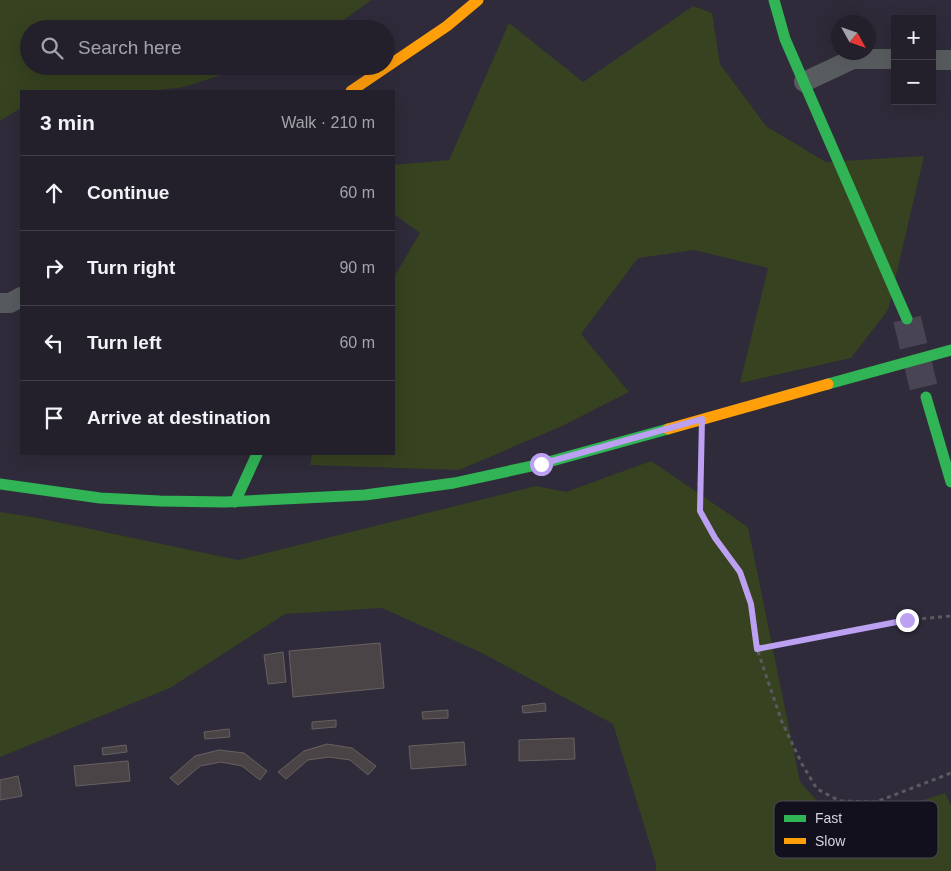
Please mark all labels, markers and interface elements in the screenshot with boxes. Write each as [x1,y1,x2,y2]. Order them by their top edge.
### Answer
north arrow [831,15,876,60]
map controls [891,15,936,105]
button: + [891,15,936,60]
search box [20,20,395,75]
icon: search [38,34,66,62]
text: Search here [78,37,182,58]
button: − [891,60,936,105]
text: 3 min [40,111,95,134]
text: Walk · 210 m [281,114,375,131]
icon: ahead [40,179,68,207]
text: Continue [87,182,169,203]
text: 60 m [339,184,375,201]
icon: right [40,254,68,282]
text: Turn right [87,257,175,278]
text: 90 m [339,259,375,276]
icon: left [40,329,68,357]
text: Turn left [87,332,162,353]
text: 60 m [339,334,375,351]
icon: arrive [40,404,68,432]
text: Arrive at destination [87,407,271,428]
route start [530,453,553,476]
route end [896,609,919,632]
legend [774,801,938,858]
text: Fast [815,810,842,826]
text: Slow [815,833,846,849]

